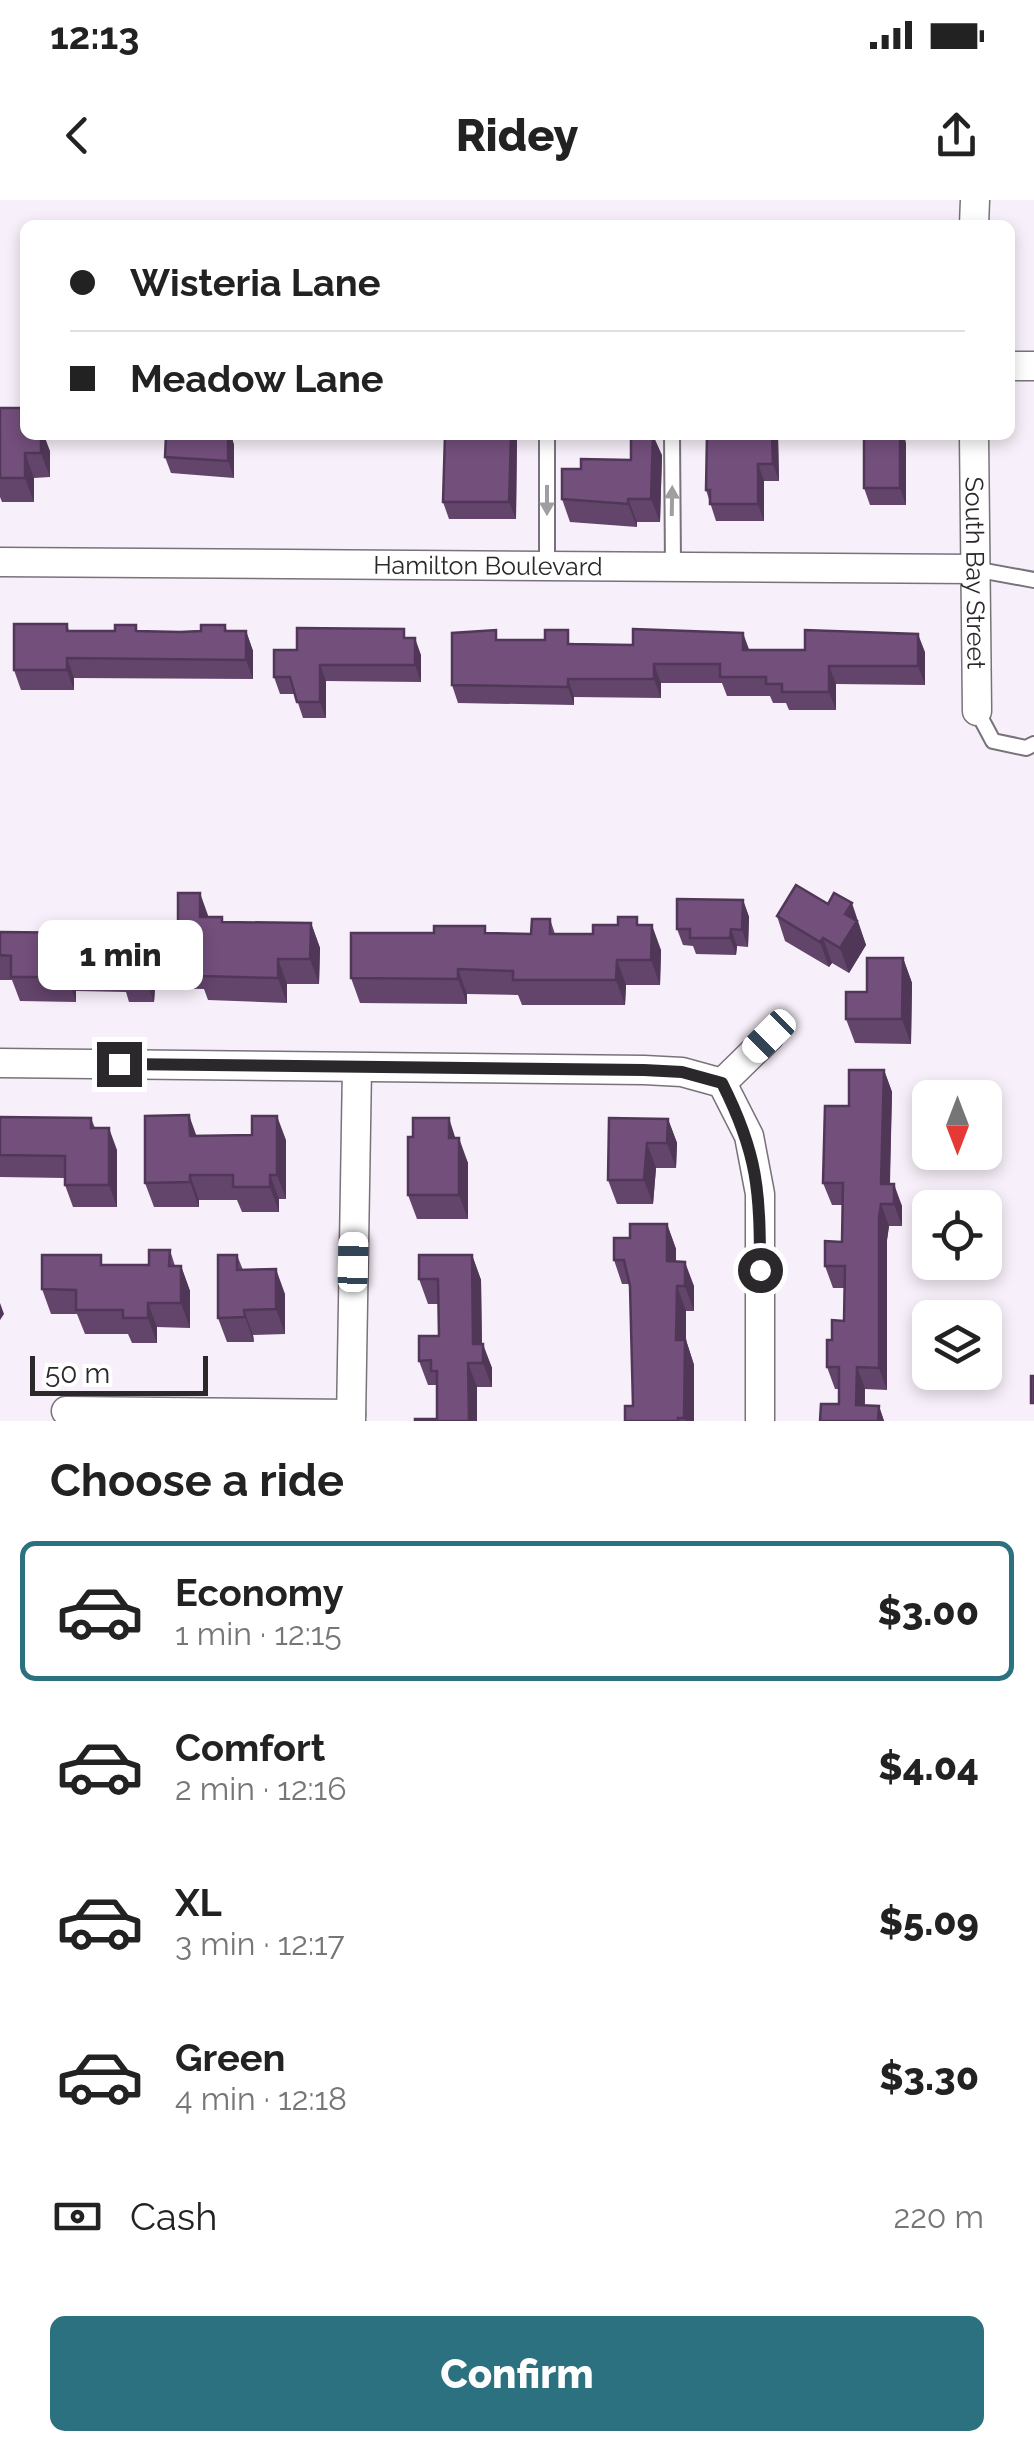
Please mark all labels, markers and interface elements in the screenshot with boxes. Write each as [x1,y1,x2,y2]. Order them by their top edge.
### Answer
text: 12:13 [50,13,140,58]
icon: back [50,108,105,163]
icon: share [929,108,984,163]
text: Ridey [456,109,578,162]
text: Wisteria Lane [130,260,381,305]
text: Meadow Lane [130,356,384,401]
street label: South Bay Street [959,476,992,670]
one-way arrow [539,484,555,516]
one-way arrow [664,484,680,516]
street label: Hamilton Boulevard [373,550,603,581]
callout: 1 min [36,919,202,989]
text: 1 min [79,936,162,973]
car [737,1004,801,1068]
route end [97,1042,142,1087]
north arrow [912,1080,1002,1170]
map controls [912,1080,1002,1390]
button: locate [912,1190,1002,1280]
car [337,1232,369,1292]
route start [738,1248,783,1293]
button: layers [912,1300,1002,1390]
scale bar [30,1351,208,1396]
text: 50 m [45,1357,110,1390]
text: Choose a ride [50,1454,344,1507]
icon: car [55,1566,145,1656]
text: Economy [175,1570,344,1615]
text: $3.00 [878,1589,979,1634]
text: 1 min · 12:15 [175,1615,342,1652]
icon: car [55,1721,145,1811]
text: Comfort [175,1725,325,1770]
text: $4.04 [878,1744,979,1789]
text: 2 min · 12:16 [175,1770,347,1807]
icon: car [55,1876,145,1966]
text: XL [175,1880,222,1925]
text: $5.09 [879,1899,979,1944]
text: 3 min · 12:17 [175,1925,345,1962]
icon: car [55,2031,145,2121]
text: Green [175,2035,285,2080]
text: $3.30 [879,2054,979,2099]
text: 4 min · 12:18 [175,2080,347,2117]
icon: cash [50,2189,105,2244]
text: Cash [130,2194,217,2239]
text: 220 m [894,2198,984,2235]
button: Confirm [50,2316,984,2431]

